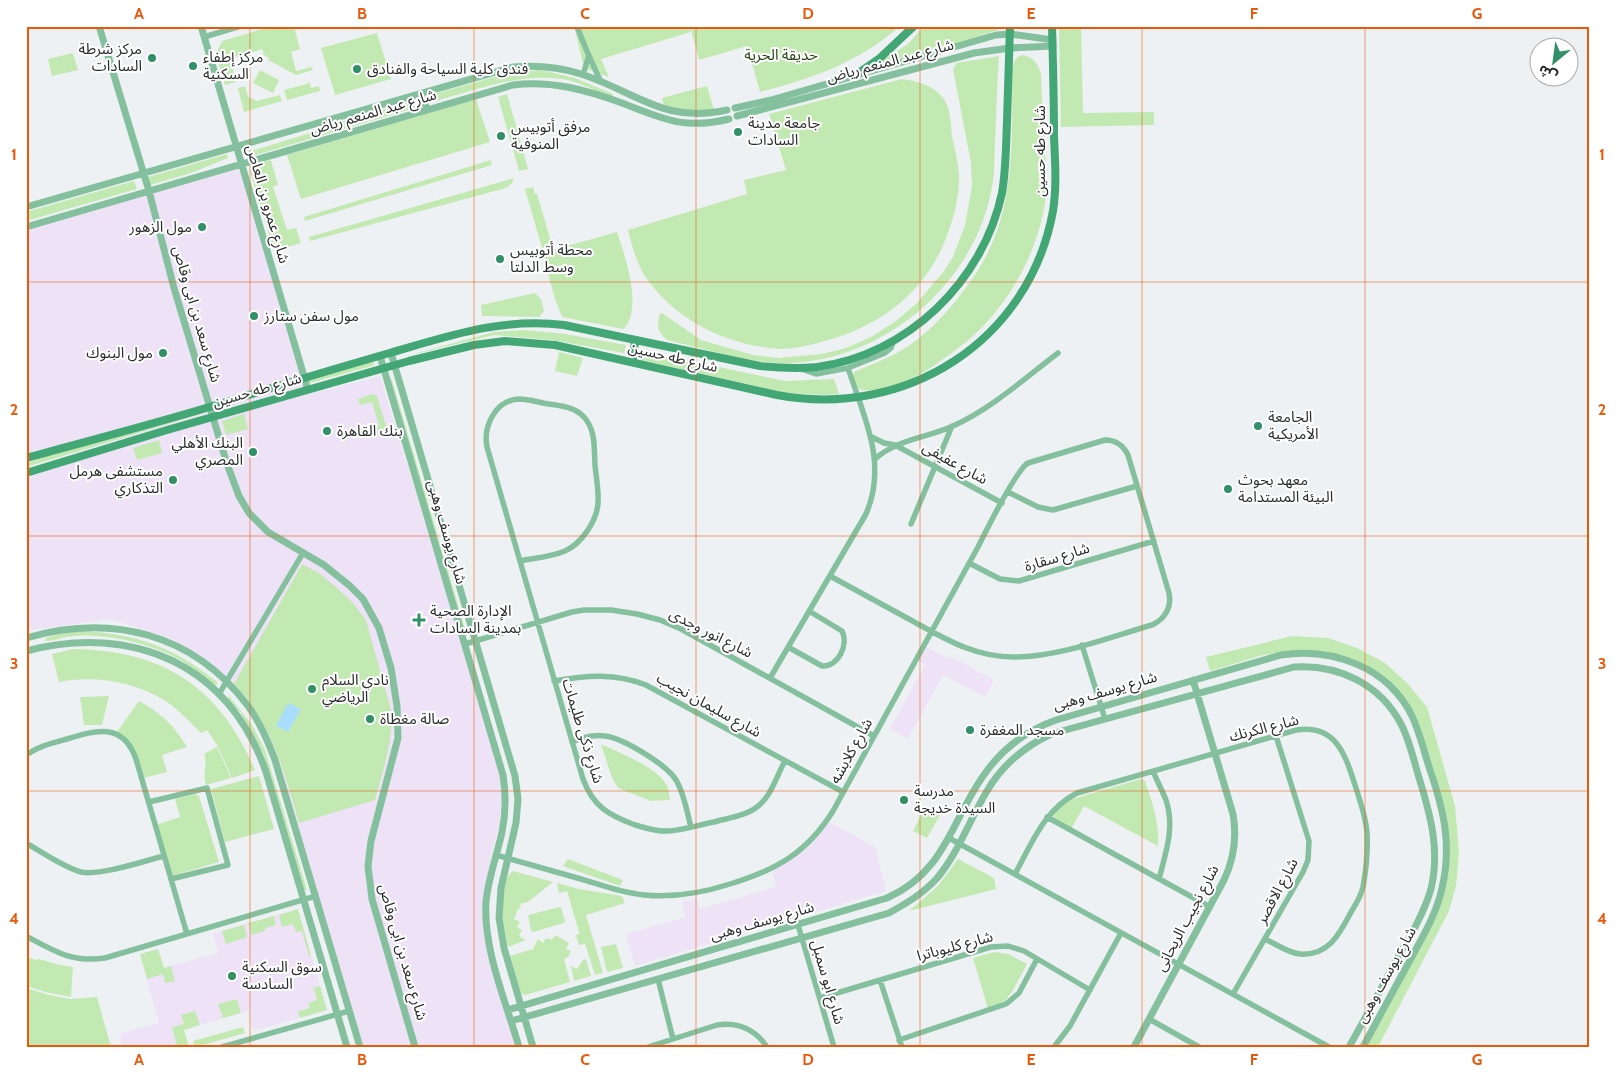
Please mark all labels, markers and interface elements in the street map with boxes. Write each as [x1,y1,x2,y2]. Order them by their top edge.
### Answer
text: A [134,4,144,23]
text: B [357,4,367,23]
text: C [580,4,590,23]
text: D [802,4,814,23]
text: E [1026,4,1036,23]
text: F [1250,4,1259,23]
text: G [1472,4,1482,23]
street label: شارع عبد المنعم رياض [824,35,957,90]
north arrow [1528,38,1578,88]
place label: مركز شرطة السادات [79,40,142,75]
park label: حديقة الحرية [744,46,818,64]
place label: مركز إطفاء السكنية [203,48,263,83]
marker: مركز شرطة السادات [146,52,158,64]
marker: مركز إطفاء السكنية [187,60,199,72]
place label: فندق كلية السياحة والفنادق [367,60,529,78]
text: ش [1535,61,1560,86]
marker: فندق كلية السياحة والفنادق [351,63,363,75]
street label: شارع عبد المنعم رياض [308,85,440,142]
street label: شارع طه حسين [1031,105,1052,197]
place label: جامعة مدينة السادات [748,114,820,149]
place label: مرفق أتوبيس المنوفية [511,118,590,153]
marker: جامعة مدينة السادات [732,126,744,138]
marker: مرفق أتوبيس المنوفية [495,130,507,142]
street label: شارع عمرو بن العاص [240,143,294,266]
text: 1 [11,145,17,164]
text: 1 [1599,145,1605,164]
place label: مول الزهور [128,218,192,236]
marker: مول الزهور [196,221,208,233]
place label: محطة أتوبيس وسط الدلتا [510,241,593,276]
street label: شارع سعد بن ابى وقاص [166,244,225,385]
marker: محطة أتوبيس وسط الدلتا [494,253,506,265]
place label: مول سفن ستارز [263,307,359,325]
marker: مول سفن ستارز [248,310,260,322]
street label: شارع طه حسين [626,338,720,379]
place label: مول البنوك [86,344,153,362]
marker: مول البنوك [157,347,169,359]
street label: شارع طه حسين [211,369,305,414]
text: 2 [10,400,18,419]
text: 2 [1598,400,1606,419]
place label: الجامعة الأمريكية [1268,408,1319,443]
marker: الجامعة الأمريكية [1252,420,1264,432]
place label: بنك القاهرة [337,422,403,440]
marker: بنك القاهرة [321,425,333,437]
place label: البنك الأهلي المصري [172,434,243,471]
street label: شارع عفيفى [918,438,991,491]
marker: البنك الأهلي المصري [247,446,259,458]
place label: مستشفى هرمل التذكاري [69,462,163,499]
place label: معهد بحوث البيئة المستدامة [1238,471,1333,506]
marker: مستشفى هرمل التذكاري [167,474,179,486]
street label: شارع يوسف وهبى [421,478,471,587]
marker: معهد بحوث البيئة المستدامة [1222,483,1234,495]
street label: شارع سقارة [1022,539,1093,578]
place label: الإدارة الصحية بمدينة السادات [430,602,521,637]
street label: شارع انور وجدى [665,604,756,664]
marker: الإدارة الصحية بمدينة السادات [412,613,426,627]
text: 3 [10,654,18,673]
text: 3 [1598,654,1606,673]
street label: شارع يوسف وهبى [1051,667,1160,717]
street label: شارع سليمان نجيب [652,669,765,744]
place label: نادي السلام الرياضي [322,671,389,708]
street label: شارع ذكى طليمات [556,676,608,787]
marker: نادي السلام الرياضي [306,683,318,695]
place label: صالة مغطاة [380,710,449,728]
street label: شارع الكرنك [1227,711,1302,748]
marker: صالة مغطاة [364,713,376,725]
street label: شارع كلابشه [826,715,879,788]
place label: مسجد المغفرة [980,721,1064,739]
marker: مسجد المغفرة [964,724,976,736]
place label: مدرسة السيدة خديجة [914,782,995,817]
marker: مدرسة السيدة خديجة [898,794,910,806]
street label: شارع الاقصر [1252,855,1305,929]
street label: شارع نجيب الريحانى [1151,861,1225,976]
street label: شارع سعد بن ابى وقاص [372,882,431,1023]
street label: شارع يوسف وهبى [708,897,817,947]
text: 4 [9,909,19,928]
text: 4 [1597,909,1607,928]
street label: شارع يوسف وهبى [1352,924,1423,1028]
street label: شارع كليوباترا [915,927,996,968]
street label: شارع ابو سمبل [804,938,849,1027]
place label: سوق السكنية السادسة [242,958,322,993]
marker: سوق السكنية السادسة [226,970,238,982]
text: A [134,1050,144,1069]
text: B [357,1050,367,1069]
text: C [580,1050,590,1069]
text: D [802,1050,814,1069]
text: E [1026,1050,1036,1069]
text: F [1250,1050,1259,1069]
text: G [1472,1050,1482,1069]

